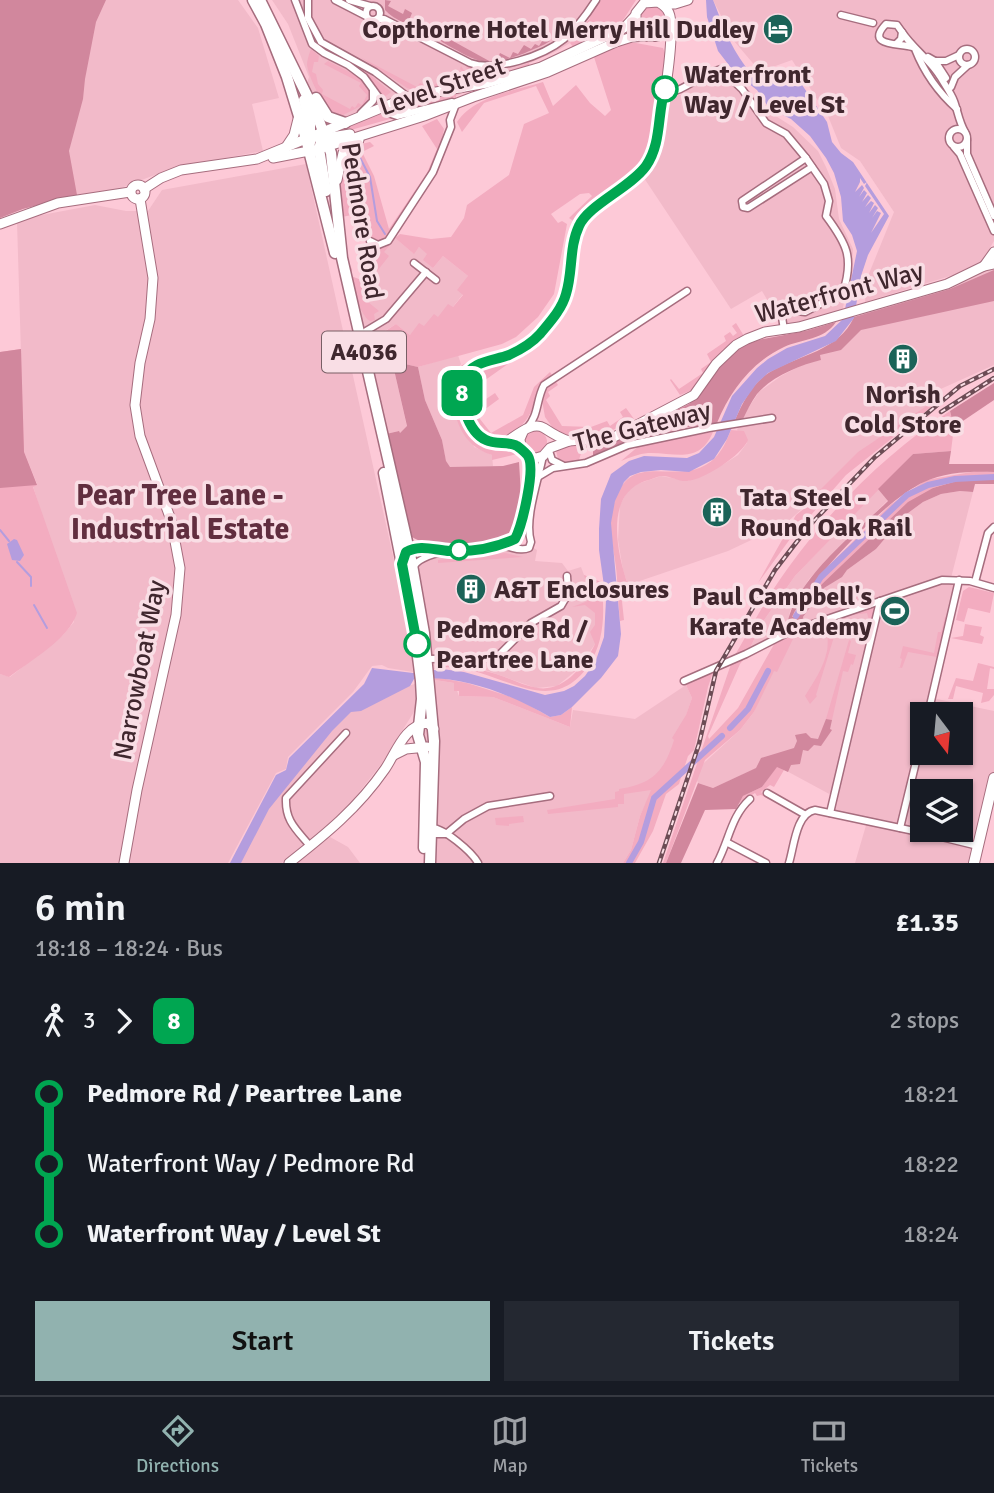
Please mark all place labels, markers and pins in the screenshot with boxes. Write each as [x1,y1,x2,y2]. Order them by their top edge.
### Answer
hotel icon: Copthorne Hotel Merry Hill Dudley [761,12,795,46]
place label: Copthorne Hotel Merry Hill Dudley [362,14,755,46]
place label: Waterfront Way / Level St [684,59,845,121]
marker: Waterfront Way / Level St [652,76,678,102]
building icon: Norish Cold Store [886,342,920,376]
place label: Norish Cold Store [844,379,962,441]
place label: Tata Steel - Round Oak Rail [740,482,912,544]
building icon: Tata Steel - Round Oak Rail [700,495,734,529]
unlabelled marker [449,540,469,560]
building icon: A&T Enclosures [454,572,488,606]
place label: A&T Enclosures [494,574,669,606]
place label: Paul Campbell's Karate Academy [689,581,872,643]
sports icon: Paul Campbell's Karate Academy [878,594,912,628]
place label: Pedmore Rd / Peartree Lane [436,614,594,676]
marker: Pedmore Rd / Peartree Lane [404,631,430,657]

